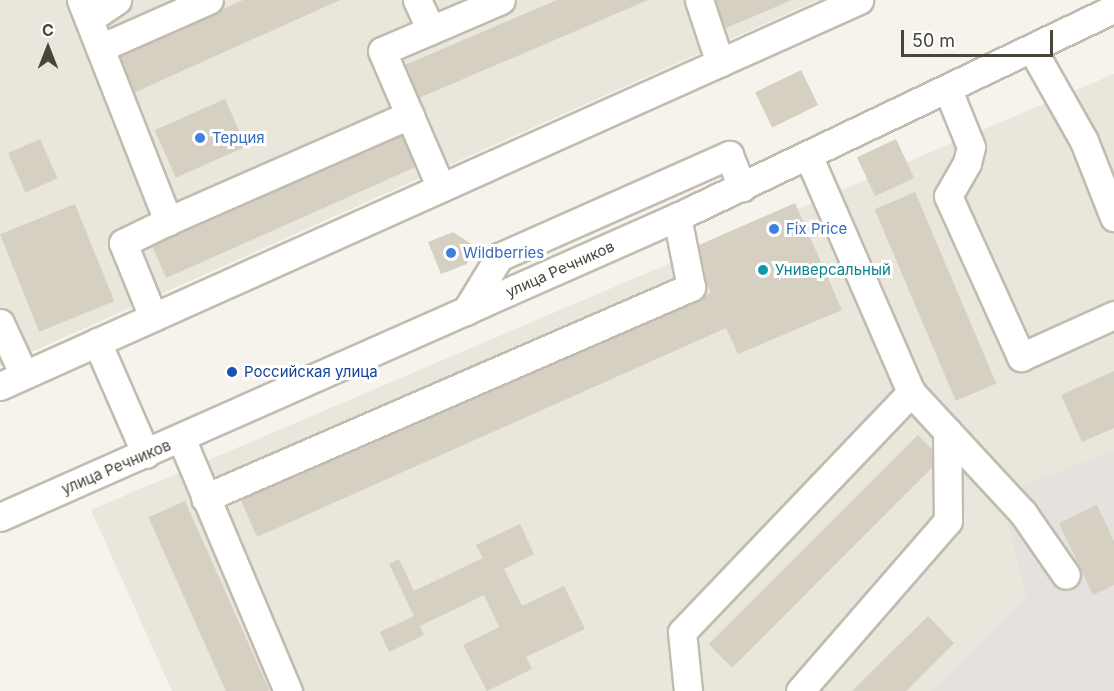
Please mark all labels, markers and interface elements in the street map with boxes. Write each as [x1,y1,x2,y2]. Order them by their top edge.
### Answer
north arrow [18,18,78,78]
scale bar [904,18,1056,56]
text: С [42,20,54,40]
text: 50 m [912,30,955,51]
place label: Терция [212,129,265,147]
marker: Терция [193,131,207,145]
place label: Fix Price [786,220,847,238]
marker: Fix Price [767,222,781,236]
street label: улица Речников [503,237,617,301]
place label: Wildberries [463,244,544,262]
marker: Wildberries [444,246,458,260]
place label: Универсальный [775,261,891,279]
marker: Универсальный [756,263,770,277]
place label: Российская улица [244,363,378,381]
marker: Российская улица [225,365,239,379]
street label: улица Речников [59,436,173,498]

